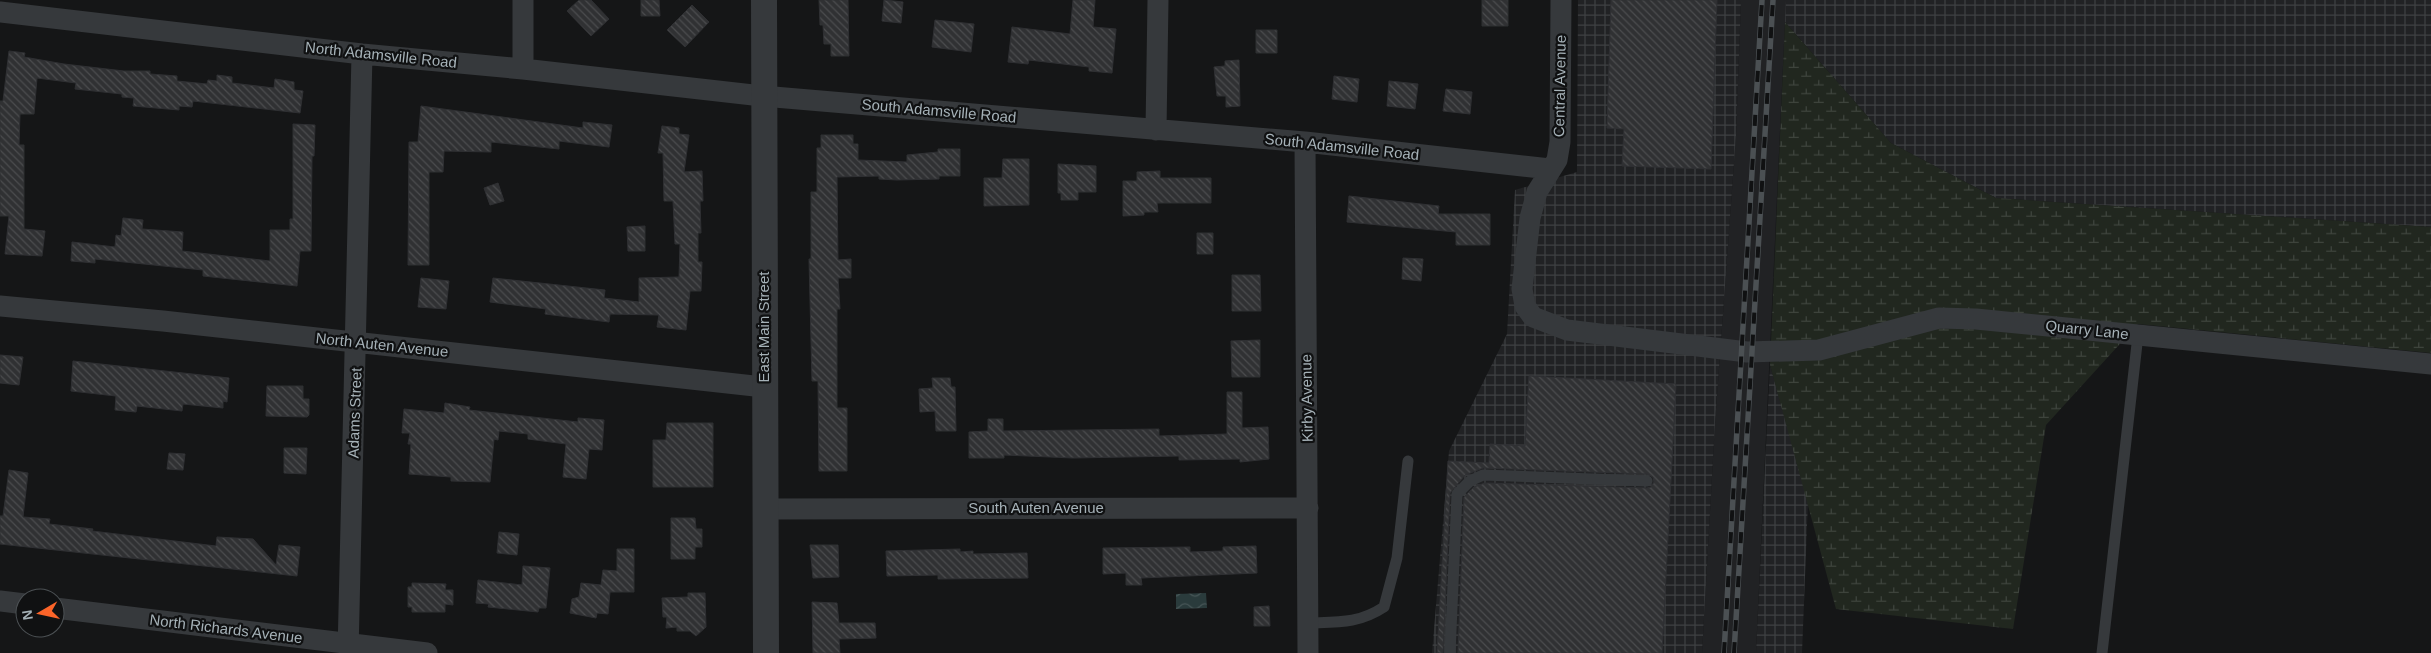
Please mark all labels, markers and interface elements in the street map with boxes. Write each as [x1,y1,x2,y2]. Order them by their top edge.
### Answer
street label: Central Avenue [1550,35,1569,137]
street label: North Adamsville Road [304,38,458,71]
street label: South Adamsville Road [861,95,1017,126]
street label: South Adamsville Road [1264,130,1420,163]
street label: East Main Street [755,271,772,382]
street label: Quarry Lane [2045,317,2129,342]
street label: North Auten Avenue [315,329,449,360]
street label: Kirby Avenue [1297,354,1316,442]
street label: Adams Street [344,366,365,459]
street label: South Auten Avenue [968,499,1104,516]
north arrow [15,588,65,638]
text: N [18,609,36,621]
street label: North Richards Avenue [149,611,304,646]

